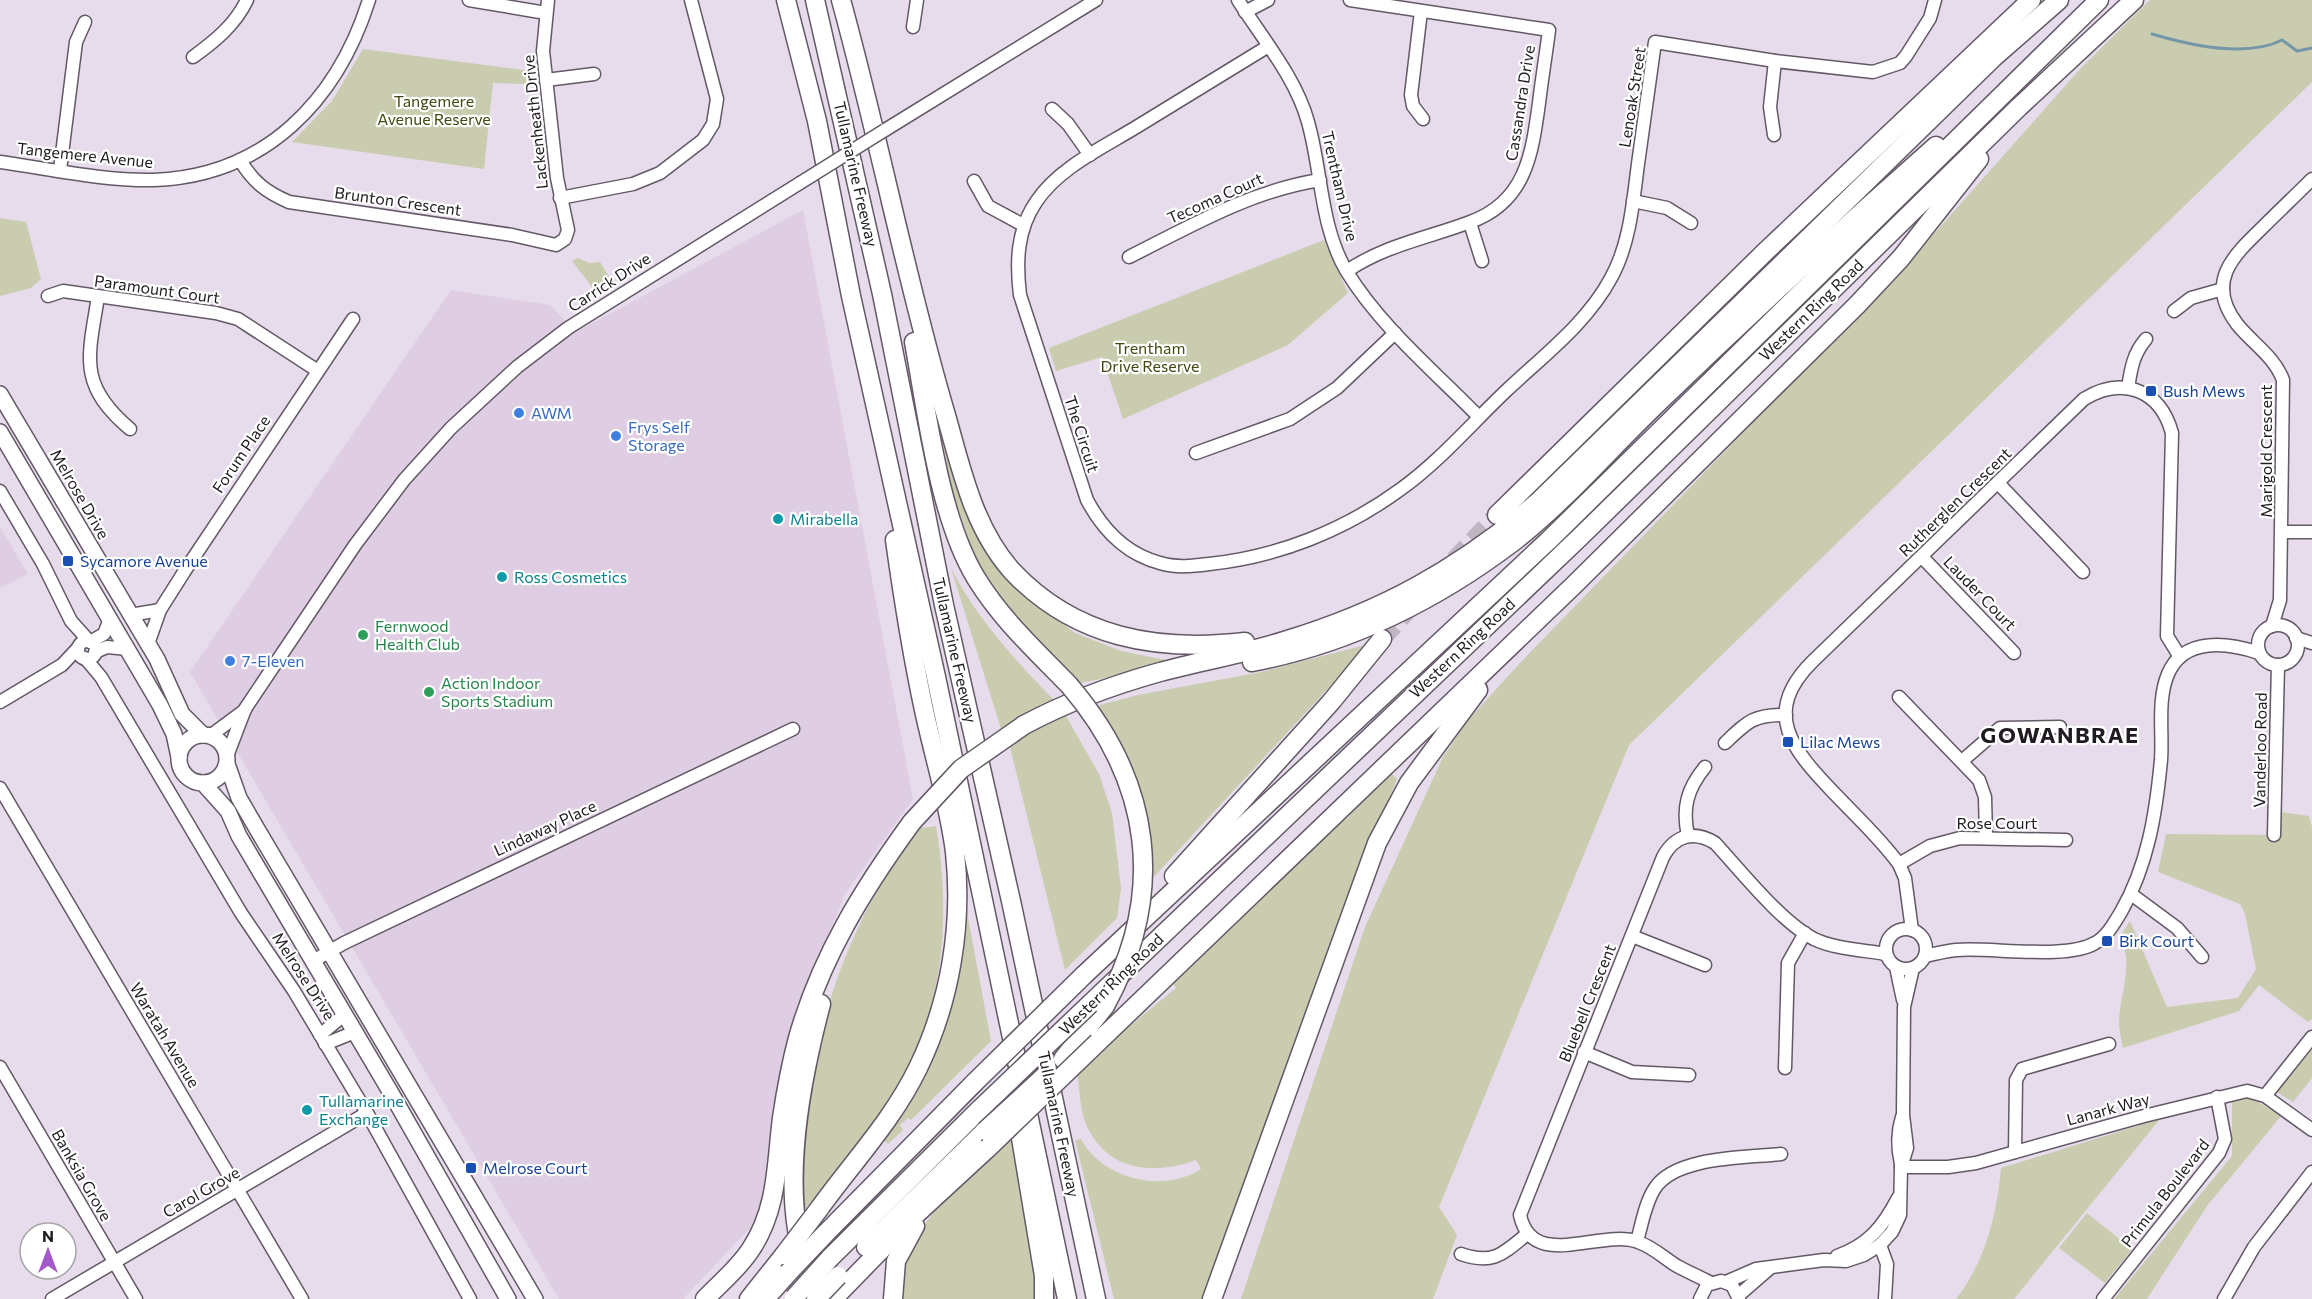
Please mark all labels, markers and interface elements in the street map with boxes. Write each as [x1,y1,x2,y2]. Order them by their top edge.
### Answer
street label: Cassandra Drive [1501,44,1538,162]
street label: Lenoak Street [1614,45,1649,149]
street label: Lackenheath Drive [518,54,551,190]
park label: Tangemere Avenue Reserve [377,91,491,128]
street label: Tullamarine Freeway [831,99,882,248]
street label: Trentham Drive [1319,129,1362,243]
street label: Tangemere Avenue [16,138,154,171]
street label: Tecoma Court [1164,168,1266,227]
street label: Brunton Crescent [333,182,463,219]
street label: Carrick Drive [564,248,654,315]
street label: Western Ring Road [1755,255,1867,364]
street label: Paramount Court [93,270,222,307]
park label: Trentham Drive Reserve [1101,338,1199,375]
place label: Bush Mews [2163,381,2245,400]
marker: Bush Mews [2144,384,2158,398]
street label: Marigold Crescent [2256,384,2275,518]
street label: The Circuit [1061,393,1104,475]
place label: AWM [531,403,572,422]
marker: AWM [512,406,526,420]
street label: Forum Place [208,411,274,496]
place label: Frys Self Storage [628,417,691,454]
marker: Frys Self Storage [609,429,623,443]
street label: Rutherglen Crescent [1895,443,2015,560]
street label: Melrose Drive [47,445,114,542]
place label: Mirabella [790,509,858,528]
marker: Mirabella [771,512,785,526]
place label: Sycamore Avenue [80,551,208,570]
street label: Lauder Court [1940,552,2021,634]
marker: Sycamore Avenue [61,554,75,568]
place label: Ross Cosmetics [514,567,627,586]
marker: Ross Cosmetics [495,570,509,584]
street label: Tullamarine Freeway [930,575,981,724]
street label: Western Ring Road [1405,594,1518,701]
place label: Fernwood Health Club [375,616,460,653]
marker: Fernwood Health Club [356,628,370,642]
place label: 7-Eleven [242,651,305,670]
marker: 7-Eleven [223,654,237,668]
place label: Action Indoor Sports Stadium [441,673,553,710]
marker: Action Indoor Sports Stadium [422,685,436,699]
street label: Vanderloo Road [2249,692,2270,808]
district label: GOWANBRAE [1980,721,2140,748]
place label: Lilac Mews [1800,732,1880,751]
marker: Lilac Mews [1781,735,1795,749]
street label: Lindaway Place [491,796,599,860]
street label: Rose Court [1957,813,2038,832]
street label: Melrose Drive [269,928,340,1023]
street label: Western Ring Road [1055,929,1167,1038]
place label: Birk Court [2119,931,2194,950]
marker: Birk Court [2100,934,2114,948]
street label: Bluebell Crescent [1554,941,1619,1065]
street label: Waratah Avenue [127,979,204,1091]
street label: Tullamarine Freeway [1035,1049,1084,1199]
street label: Lanark Way [2064,1088,2151,1129]
place label: Tullamarine Exchange [319,1091,404,1128]
marker: Tullamarine Exchange [300,1103,314,1117]
street label: Banksia Grove [48,1125,116,1224]
street label: Primula Boulevard [2117,1135,2213,1250]
place label: Melrose Court [483,1158,588,1177]
marker: Melrose Court [464,1161,478,1175]
street label: Carol Grove [159,1162,243,1221]
north arrow [18,1221,78,1281]
text: N [42,1226,54,1245]

